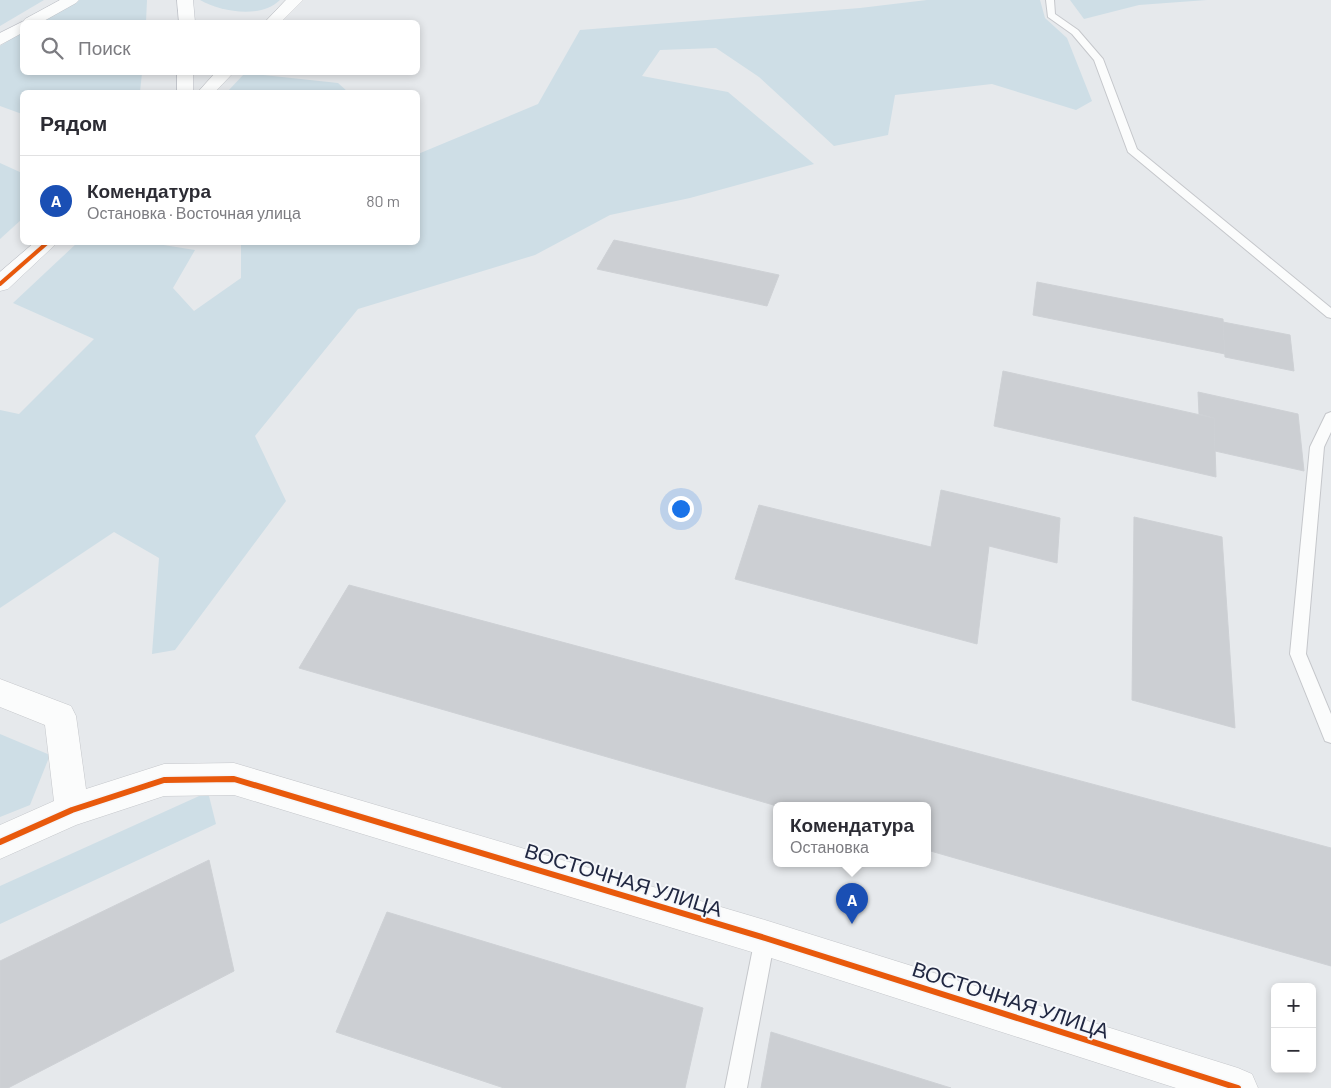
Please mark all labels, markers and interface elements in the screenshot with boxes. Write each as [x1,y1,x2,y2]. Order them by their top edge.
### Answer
search box [20,20,420,75]
icon: search [38,34,66,62]
text: Поиск [78,36,131,59]
text: Рядом [40,110,107,135]
text: Комендатура [87,179,211,202]
text: A [51,191,61,210]
text: 80 m [366,191,400,210]
text: Остановка · Восточная улица [87,203,301,222]
your location [668,496,694,522]
popup [773,802,931,867]
text: Комендатура [790,813,914,836]
street label: ВОСТОЧНАЯ УЛИЦА [522,837,726,921]
text: Остановка [790,837,869,856]
pin: A [836,883,868,924]
street label: ВОСТОЧНАЯ УЛИЦА [909,955,1113,1043]
map controls [1271,983,1316,1073]
button: + [1271,983,1316,1028]
button: − [1271,1028,1316,1073]

